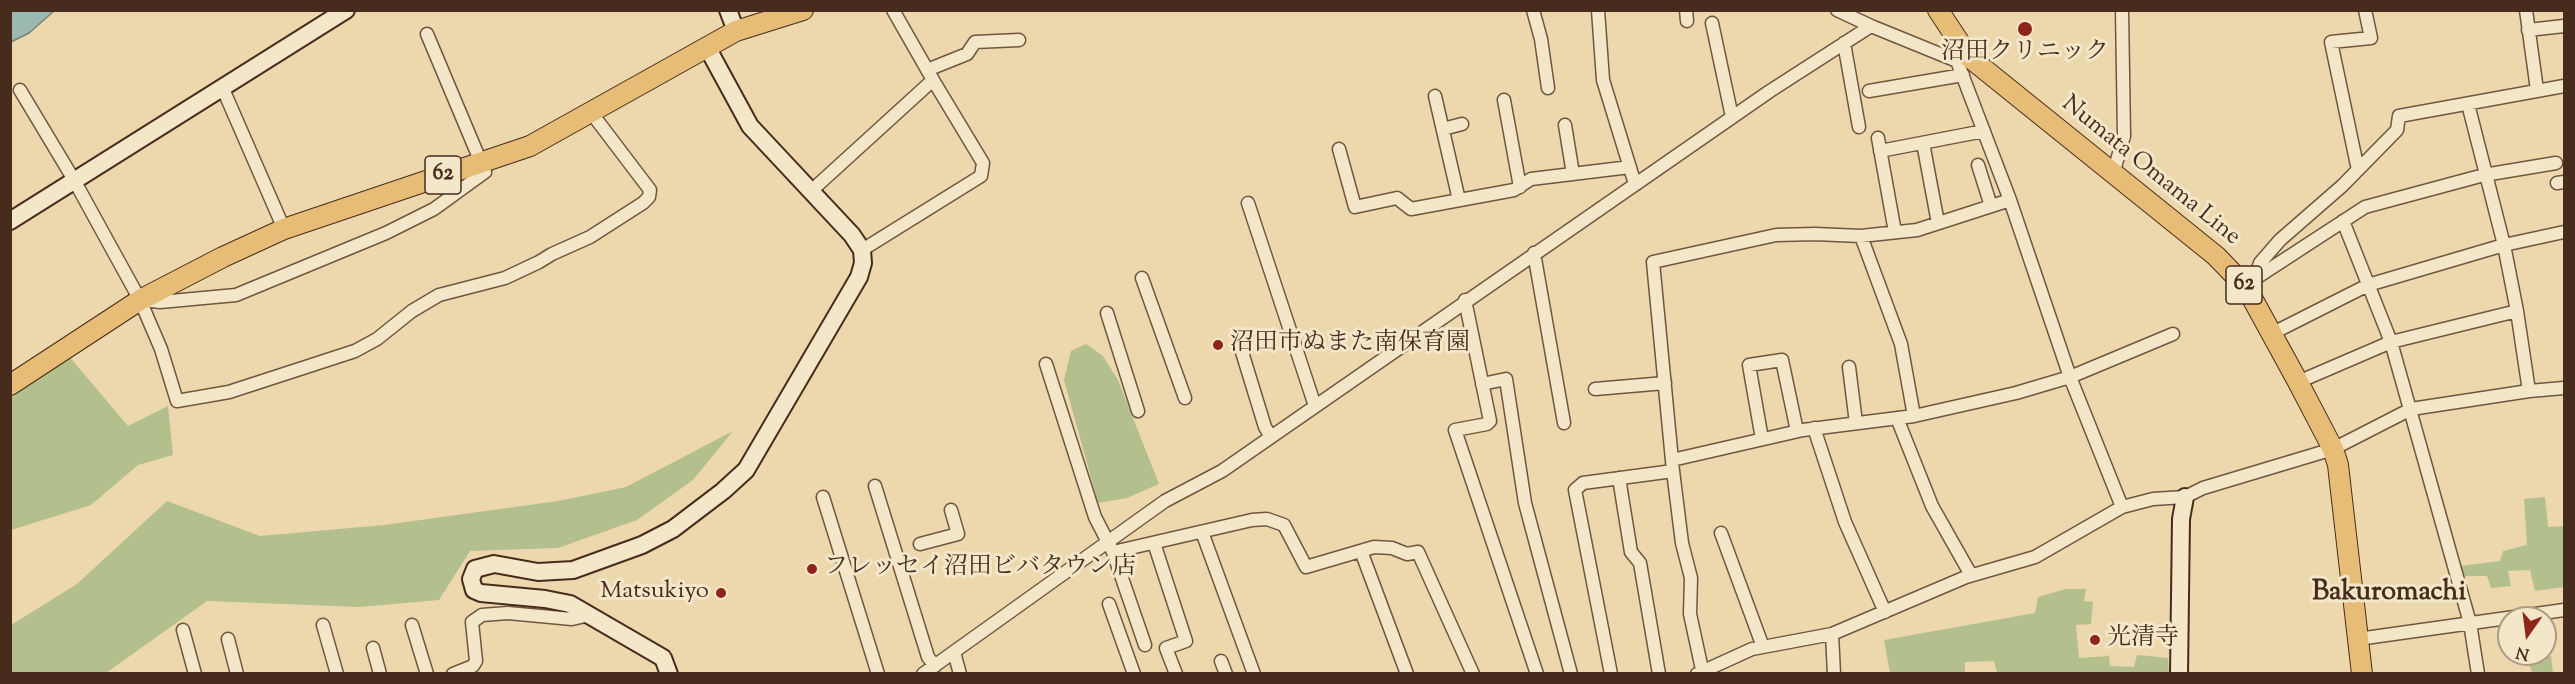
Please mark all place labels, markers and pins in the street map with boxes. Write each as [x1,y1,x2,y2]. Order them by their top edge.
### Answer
marker: 沼田クリニック [2016,20,2034,38]
place label: 沼田クリニック [1941,40,2109,68]
place label: 沼田市ぬまた南保育園 [1230,331,1470,359]
marker: 沼田市ぬまた南保育園 [1211,338,1225,352]
place label: フレッセイ沼田ビバタウン店 [824,555,1136,583]
marker: フレッセイ沼田ビバタウン店 [805,562,819,576]
place label: Matsukiyo [600,579,709,607]
marker: Matsukiyo [714,586,728,600]
place label: 光清寺 [2107,626,2179,654]
marker: 光清寺 [2088,633,2102,647]

